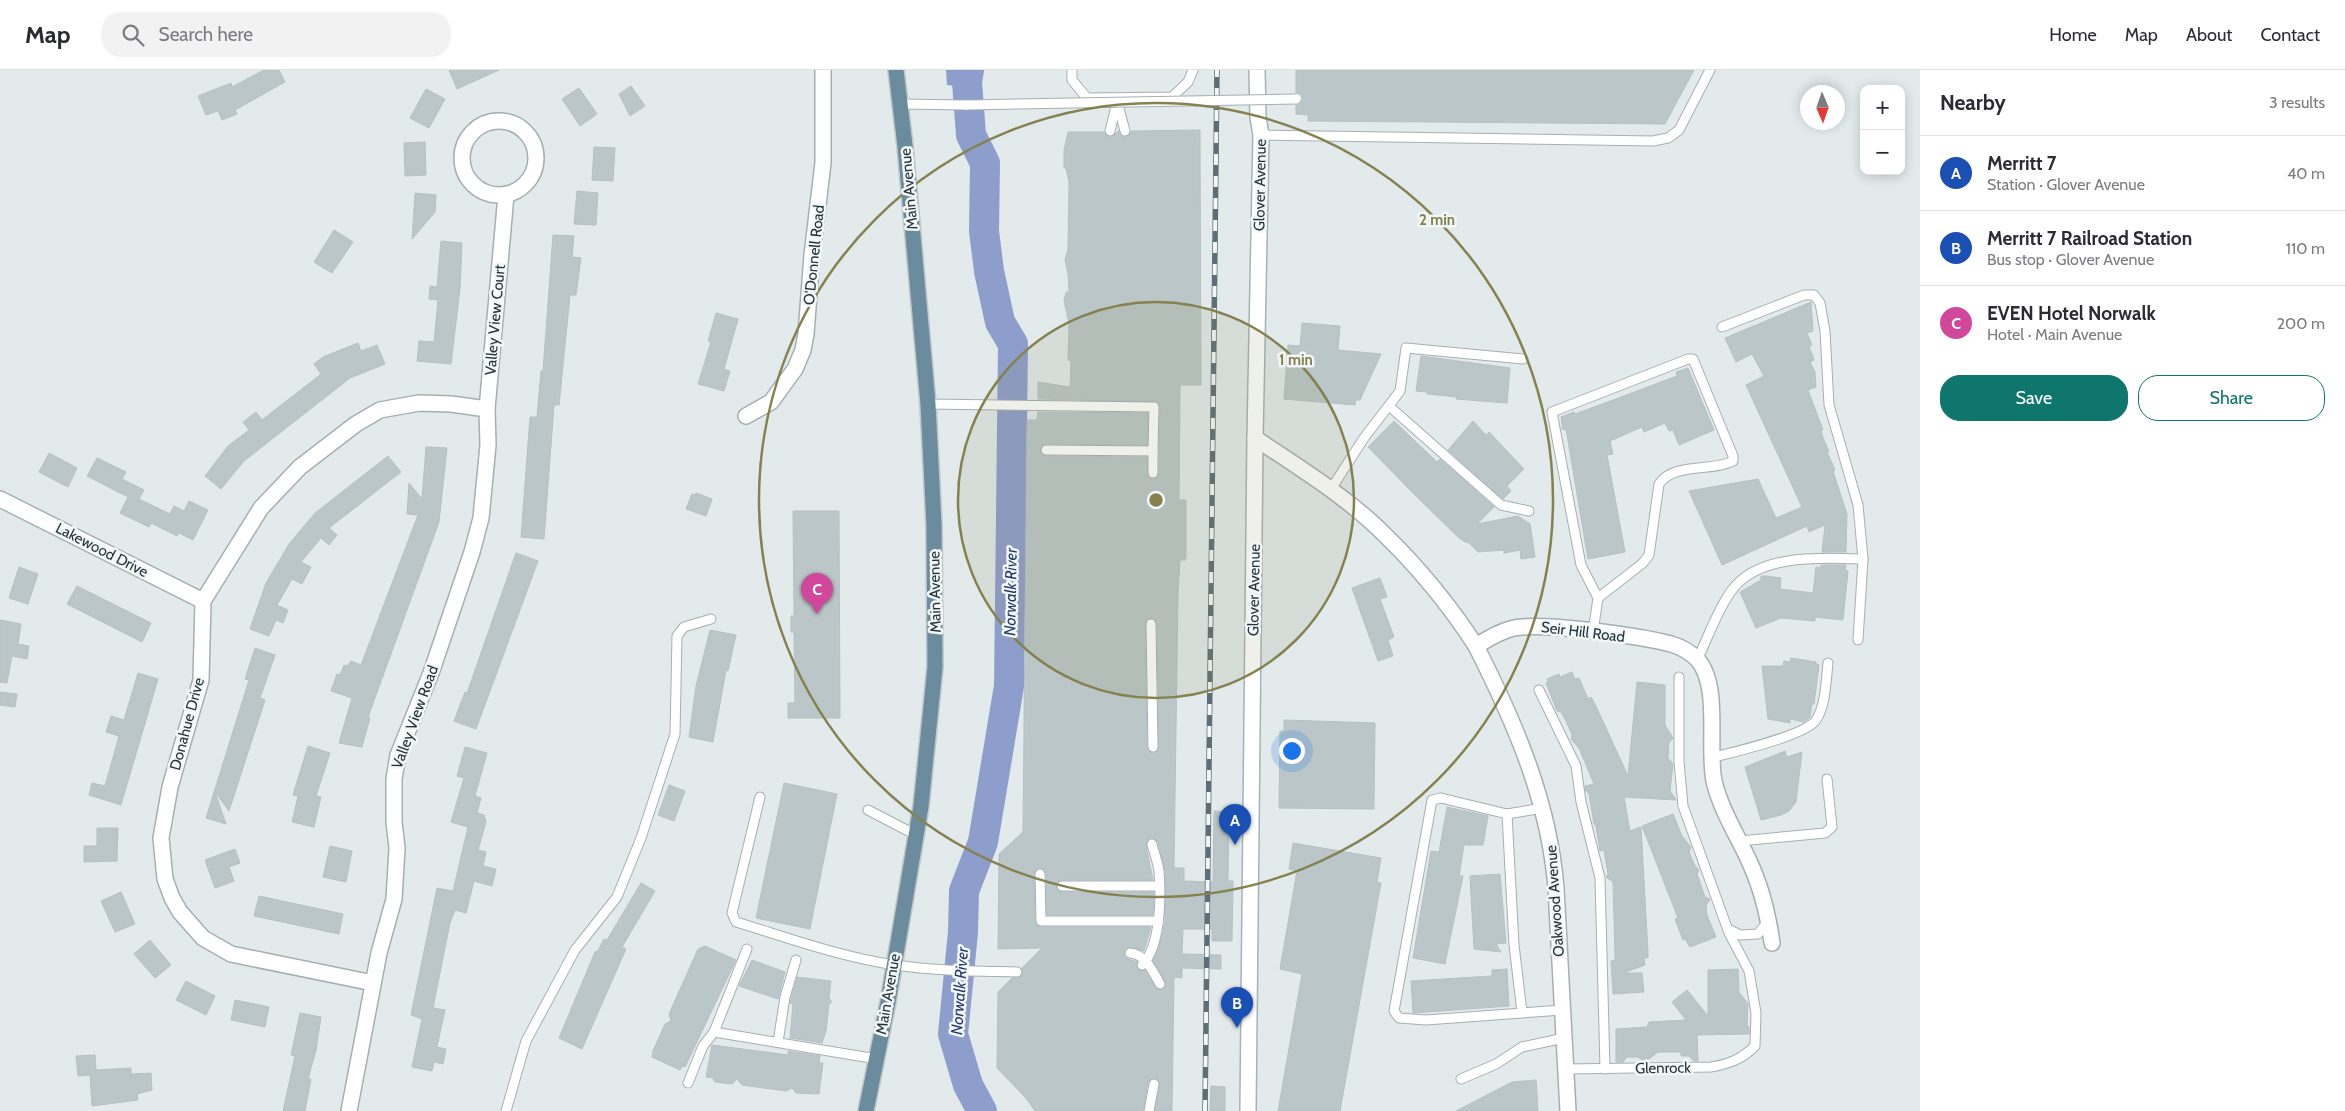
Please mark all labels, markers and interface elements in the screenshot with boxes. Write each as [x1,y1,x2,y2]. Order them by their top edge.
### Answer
search box [101,12,451,57]
text: Map [25,20,71,49]
icon: search [119,21,147,49]
text: Search here [159,23,253,46]
text: Home [2049,24,2097,46]
text: Map [2125,24,2158,46]
text: About [2186,24,2232,46]
text: Contact [2260,24,2320,46]
north arrow [1800,85,1845,130]
map controls [1860,85,1905,175]
button: + [1860,85,1905,130]
text: Nearby [1940,90,2006,115]
text: 3 results [2269,93,2325,112]
button: − [1860,130,1905,175]
street label: Glover Avenue [1250,138,1270,231]
street label: Main Avenue [896,147,922,231]
text: Merritt 7 [1987,152,2057,175]
text: A [1951,164,1961,183]
text: 40 m [2287,164,2325,183]
text: Station · Glover Avenue [1987,175,2145,194]
street label: O'Donnell Road [800,204,828,306]
text: 2 min [1419,211,1455,229]
text: Merritt 7 Railroad Station [1987,227,2192,250]
text: B [1951,239,1961,258]
text: 110 m [2286,239,2325,258]
text: Bus stop · Glover Avenue [1987,250,2154,269]
street label: Valley View Court [481,264,509,376]
text: EVEN Hotel Norwalk [1987,302,2156,325]
text: C [1951,314,1961,333]
text: 200 m [2277,314,2325,333]
text: Hotel · Main Avenue [1987,325,2122,344]
text: 1 min [1279,351,1313,369]
button: Save [1940,375,2128,421]
button: Share [2138,375,2325,421]
centre of rings [1147,491,1165,509]
street label: Lakewood Drive [53,519,152,581]
street label: Glover Avenue [1244,543,1264,636]
water label: Norwalk River [1000,547,1021,636]
street label: Main Avenue [925,551,945,633]
pin: C [801,573,833,614]
street label: Seir Hill Road [1540,618,1626,646]
street label: Valley View Road [388,663,442,771]
street label: Donahue Drive [166,675,208,772]
your location [1279,738,1305,764]
pin: A [1219,804,1251,845]
street label: Oakwood Avenue [1542,844,1568,957]
water label: Norwalk River [947,945,972,1036]
street label: Main Avenue [872,952,904,1036]
pin: B [1221,987,1253,1028]
street label: Glenrock [1635,1059,1691,1077]

